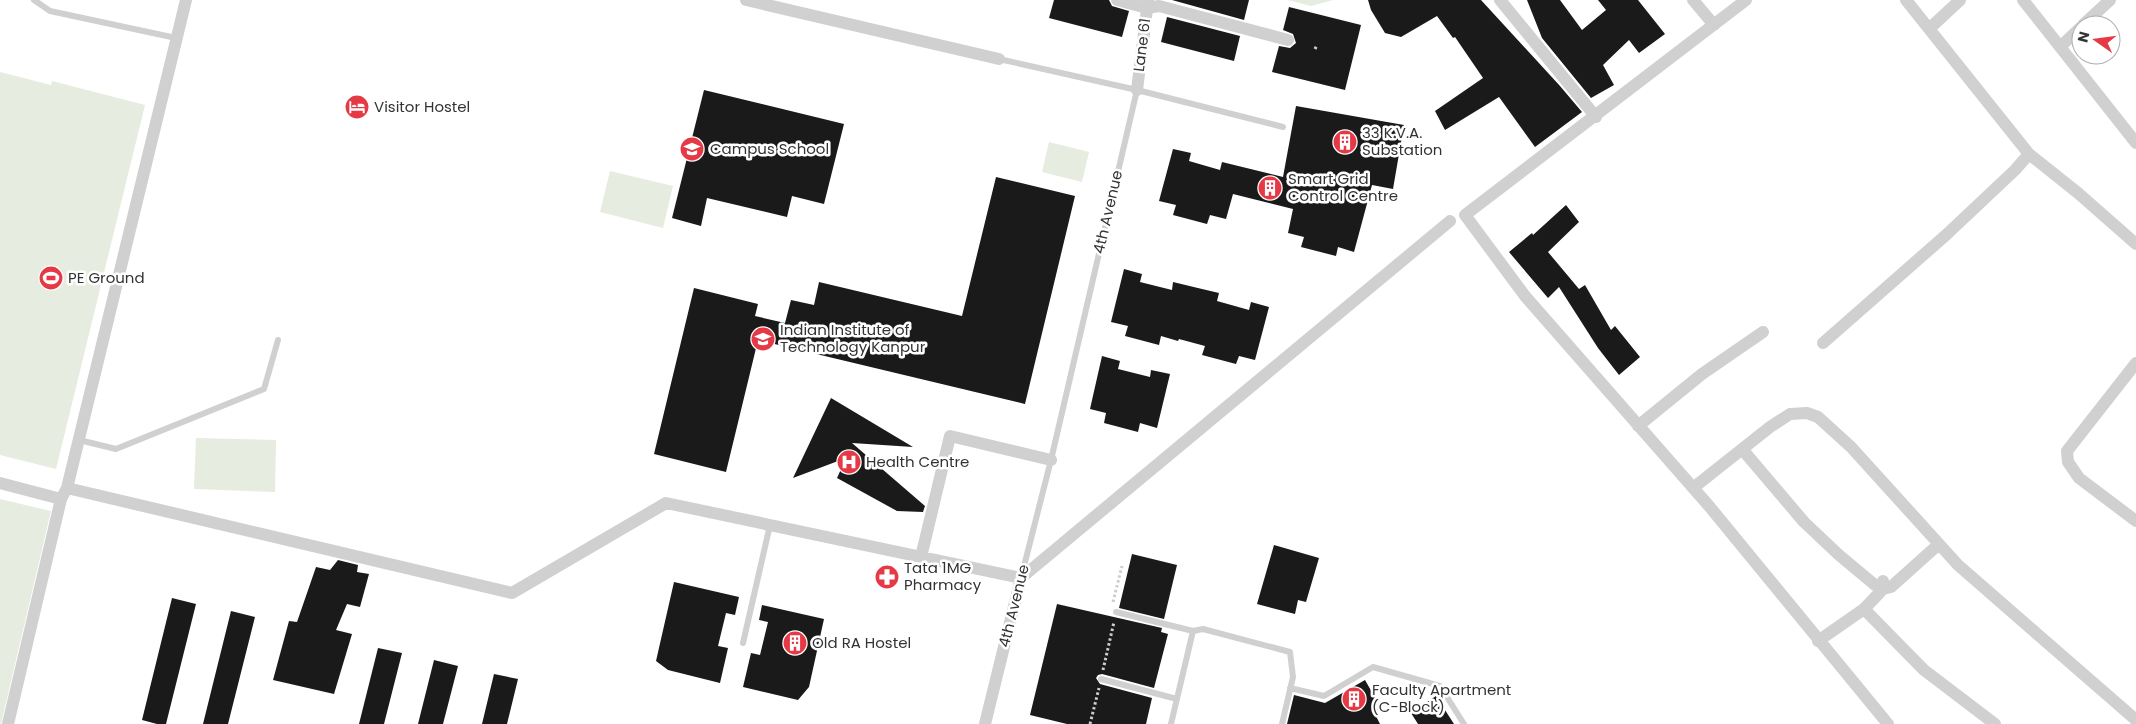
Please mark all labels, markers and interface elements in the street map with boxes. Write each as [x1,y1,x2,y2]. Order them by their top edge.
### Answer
north arrow [2071,15,2121,65]
street label: Lane 61 [1128,17,1155,73]
text: N [2072,29,2094,44]
hotel icon: Visitor Hostel [344,94,370,120]
place label: Visitor Hostel [374,96,470,117]
place label: 33 K.V.A. Substation [1362,122,1442,160]
building icon: 33 K.V.A. Substation [1332,129,1358,155]
school or university icon: Campus School [679,136,705,162]
place label: Campus School [710,138,829,159]
street label: 4th Avenue [1088,168,1127,256]
place label: Smart Grid Control Centre [1288,168,1398,206]
building icon: Smart Grid Control Centre [1257,175,1283,201]
sports icon: PE Ground [38,265,64,291]
place label: PE Ground [68,267,145,288]
place label: Indian Institute of Technology Kanpur [780,319,926,357]
school or university icon: Indian Institute of Technology Kanpur [750,326,776,352]
hospital icon: Health Centre [836,449,862,475]
place label: Health Centre [866,451,969,472]
place label: Tata 1MG Pharmacy [904,557,982,595]
street label: 4th Avenue [993,562,1034,650]
pharmacy icon: Tata 1MG Pharmacy [874,564,900,590]
building icon: Old RA Hostel [782,630,808,656]
place label: Old RA Hostel [812,632,911,653]
place label: Faculty Apartment (C-Block) [1372,679,1511,717]
building icon: Faculty Apartment (C-Block) [1341,686,1367,712]

